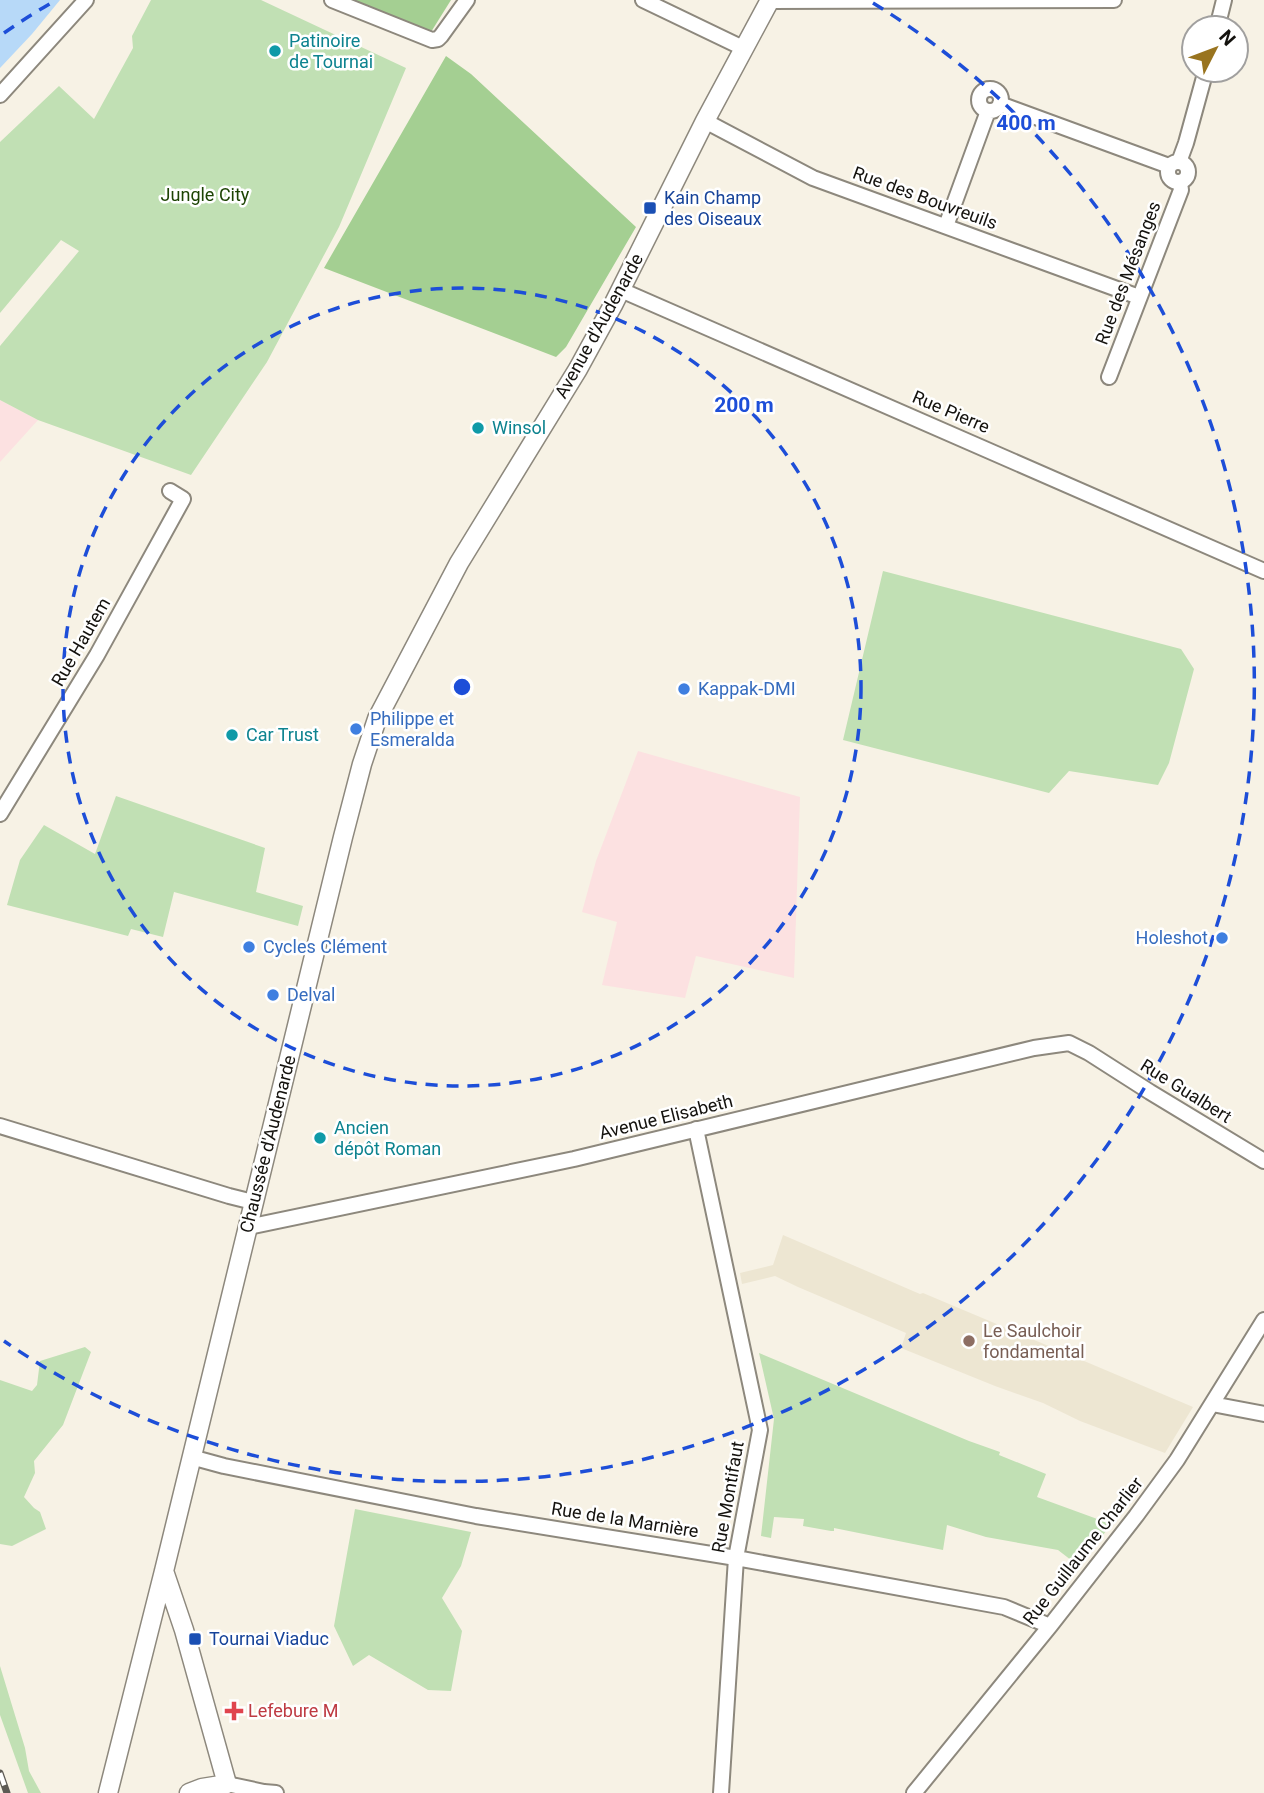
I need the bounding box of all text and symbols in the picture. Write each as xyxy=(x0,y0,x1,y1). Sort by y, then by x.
north arrow xyxy=(1180,14,1250,84)
text: N xyxy=(1214,25,1240,51)
place label: Patinoire de Tournai xyxy=(289,30,373,72)
marker: Patinoire de Tournai xyxy=(267,43,283,59)
text: 400 m xyxy=(996,111,1056,135)
street label: Rue des Bouvreuils xyxy=(850,162,1000,233)
park label: Jungle City xyxy=(161,184,250,205)
place label: Kain Champ des Oiseaux xyxy=(664,187,762,229)
street label: Rue des Mésanges xyxy=(1091,198,1165,347)
marker: Kain Champ des Oiseaux xyxy=(642,200,658,216)
street label: Avenue d'Audenarde xyxy=(550,250,647,402)
street label: Rue Pierre xyxy=(909,386,993,437)
text: 200 m xyxy=(714,393,774,417)
place label: Winsol xyxy=(492,417,546,438)
marker: Winsol xyxy=(470,420,486,436)
street label: Rue Hautem xyxy=(47,594,114,690)
centre of rings xyxy=(450,675,474,699)
place label: Kappak-DMI xyxy=(698,678,796,699)
marker: Kappak-DMI xyxy=(676,681,692,697)
place label: Philippe et Esmeralda xyxy=(370,708,455,750)
marker: Philippe et Esmeralda xyxy=(348,721,364,737)
place label: Car Trust xyxy=(246,724,319,745)
marker: Car Trust xyxy=(224,727,240,743)
place label: Holeshot xyxy=(1136,927,1208,948)
marker: Holeshot xyxy=(1214,930,1230,946)
place label: Cycles Clément xyxy=(263,936,387,957)
marker: Cycles Clément xyxy=(241,939,257,955)
place label: Delval xyxy=(287,984,336,1005)
marker: Delval xyxy=(265,987,281,1003)
street label: Chaussée d'Audenarde xyxy=(235,1053,300,1235)
street label: Rue Gualbert xyxy=(1137,1054,1236,1127)
street label: Avenue Elisabeth xyxy=(597,1090,735,1143)
place label: Ancien dépôt Roman xyxy=(334,1117,441,1159)
marker: Ancien dépôt Roman xyxy=(312,1130,328,1146)
place label: Le Saulchoir fondamental xyxy=(983,1320,1085,1362)
marker: Le Saulchoir fondamental xyxy=(961,1333,977,1349)
street label: Rue Montifaut xyxy=(707,1439,748,1554)
street label: Rue Guillaume Charlier xyxy=(1018,1473,1147,1629)
street label: Rue de la Marnière xyxy=(550,1497,700,1542)
place label: Tournai Viaduc xyxy=(209,1628,329,1649)
marker: Tournai Viaduc xyxy=(187,1631,203,1647)
place label: Lefebure M xyxy=(248,1700,339,1721)
marker: Lefebure M xyxy=(226,1703,242,1719)

